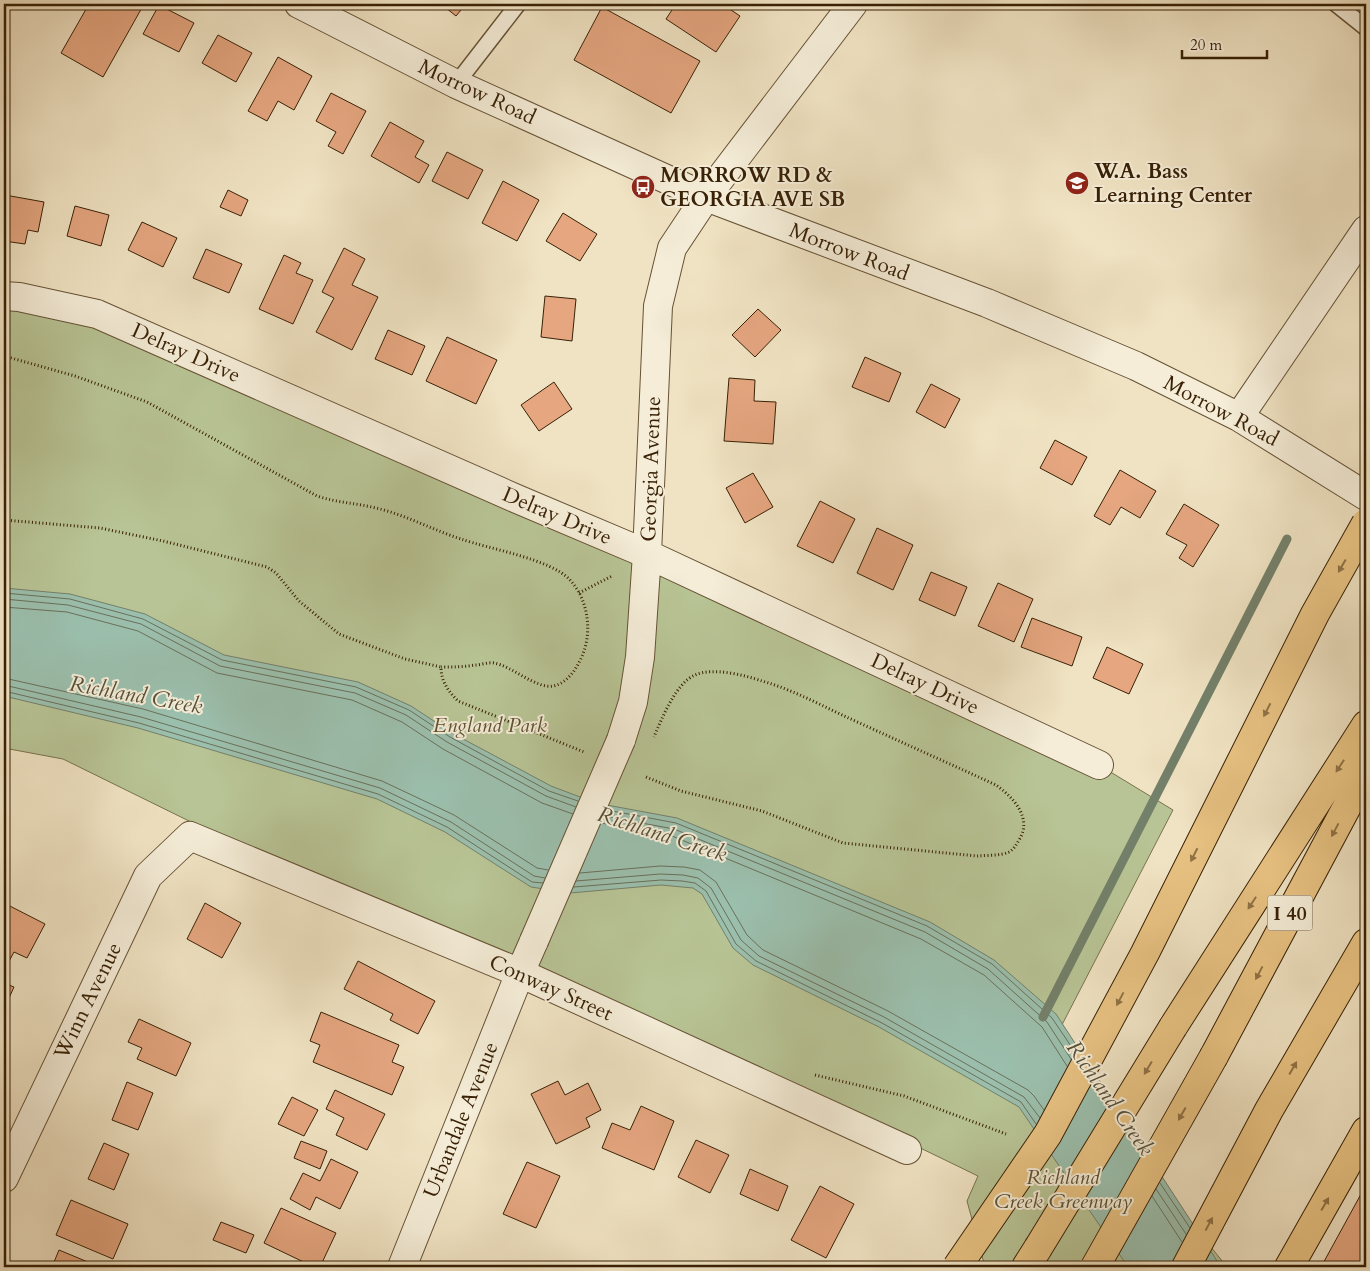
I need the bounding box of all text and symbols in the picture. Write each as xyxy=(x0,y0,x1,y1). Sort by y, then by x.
scale bar xyxy=(1182,28,1268,60)
text: 20 m xyxy=(1190,35,1222,55)
street label: Morrow Road xyxy=(414,52,540,132)
place label: W.A. Bass Learning Center xyxy=(1093,157,1253,210)
place label: MORROW RD & GEORGIA AVE SB xyxy=(660,161,845,214)
school or university icon: W.A. Bass Learning Center xyxy=(1064,170,1090,196)
bus stop icon: MORROW RD & GEORGIA AVE SB xyxy=(630,174,656,200)
street label: Morrow Road xyxy=(785,216,913,288)
street label: Delray Drive xyxy=(127,316,245,390)
street label: Morrow Road xyxy=(1158,369,1284,453)
street label: Georgia Avenue xyxy=(634,396,668,542)
street label: Delray Drive xyxy=(498,480,616,552)
one-way arrow xyxy=(1338,558,1346,573)
street label: Delray Drive xyxy=(866,646,984,722)
water label: Richland Creek xyxy=(67,669,205,721)
one-way arrow xyxy=(1263,702,1271,717)
park label: England Park xyxy=(433,711,548,740)
one-way arrow xyxy=(1335,759,1345,772)
water label: Richland Creek xyxy=(593,799,731,869)
one-way arrow xyxy=(1331,822,1339,837)
one-way arrow xyxy=(1190,848,1198,862)
one-way arrow xyxy=(1248,896,1257,909)
road number: I 40 xyxy=(1268,896,1312,930)
street label: Winn Avenue xyxy=(47,938,129,1065)
street label: Conway Street xyxy=(485,948,618,1028)
one-way arrow xyxy=(1254,966,1263,980)
one-way arrow xyxy=(1116,992,1124,1007)
water label: Richland Creek xyxy=(1059,1034,1161,1162)
street label: Urbandale Avenue xyxy=(416,1038,506,1202)
one-way arrow xyxy=(1289,1061,1298,1074)
one-way arrow xyxy=(1143,1062,1152,1075)
one-way arrow xyxy=(1177,1107,1186,1120)
park label: Richland Creek Greenway xyxy=(994,1163,1132,1216)
one-way arrow xyxy=(1321,1196,1329,1211)
one-way arrow xyxy=(1205,1217,1213,1231)

